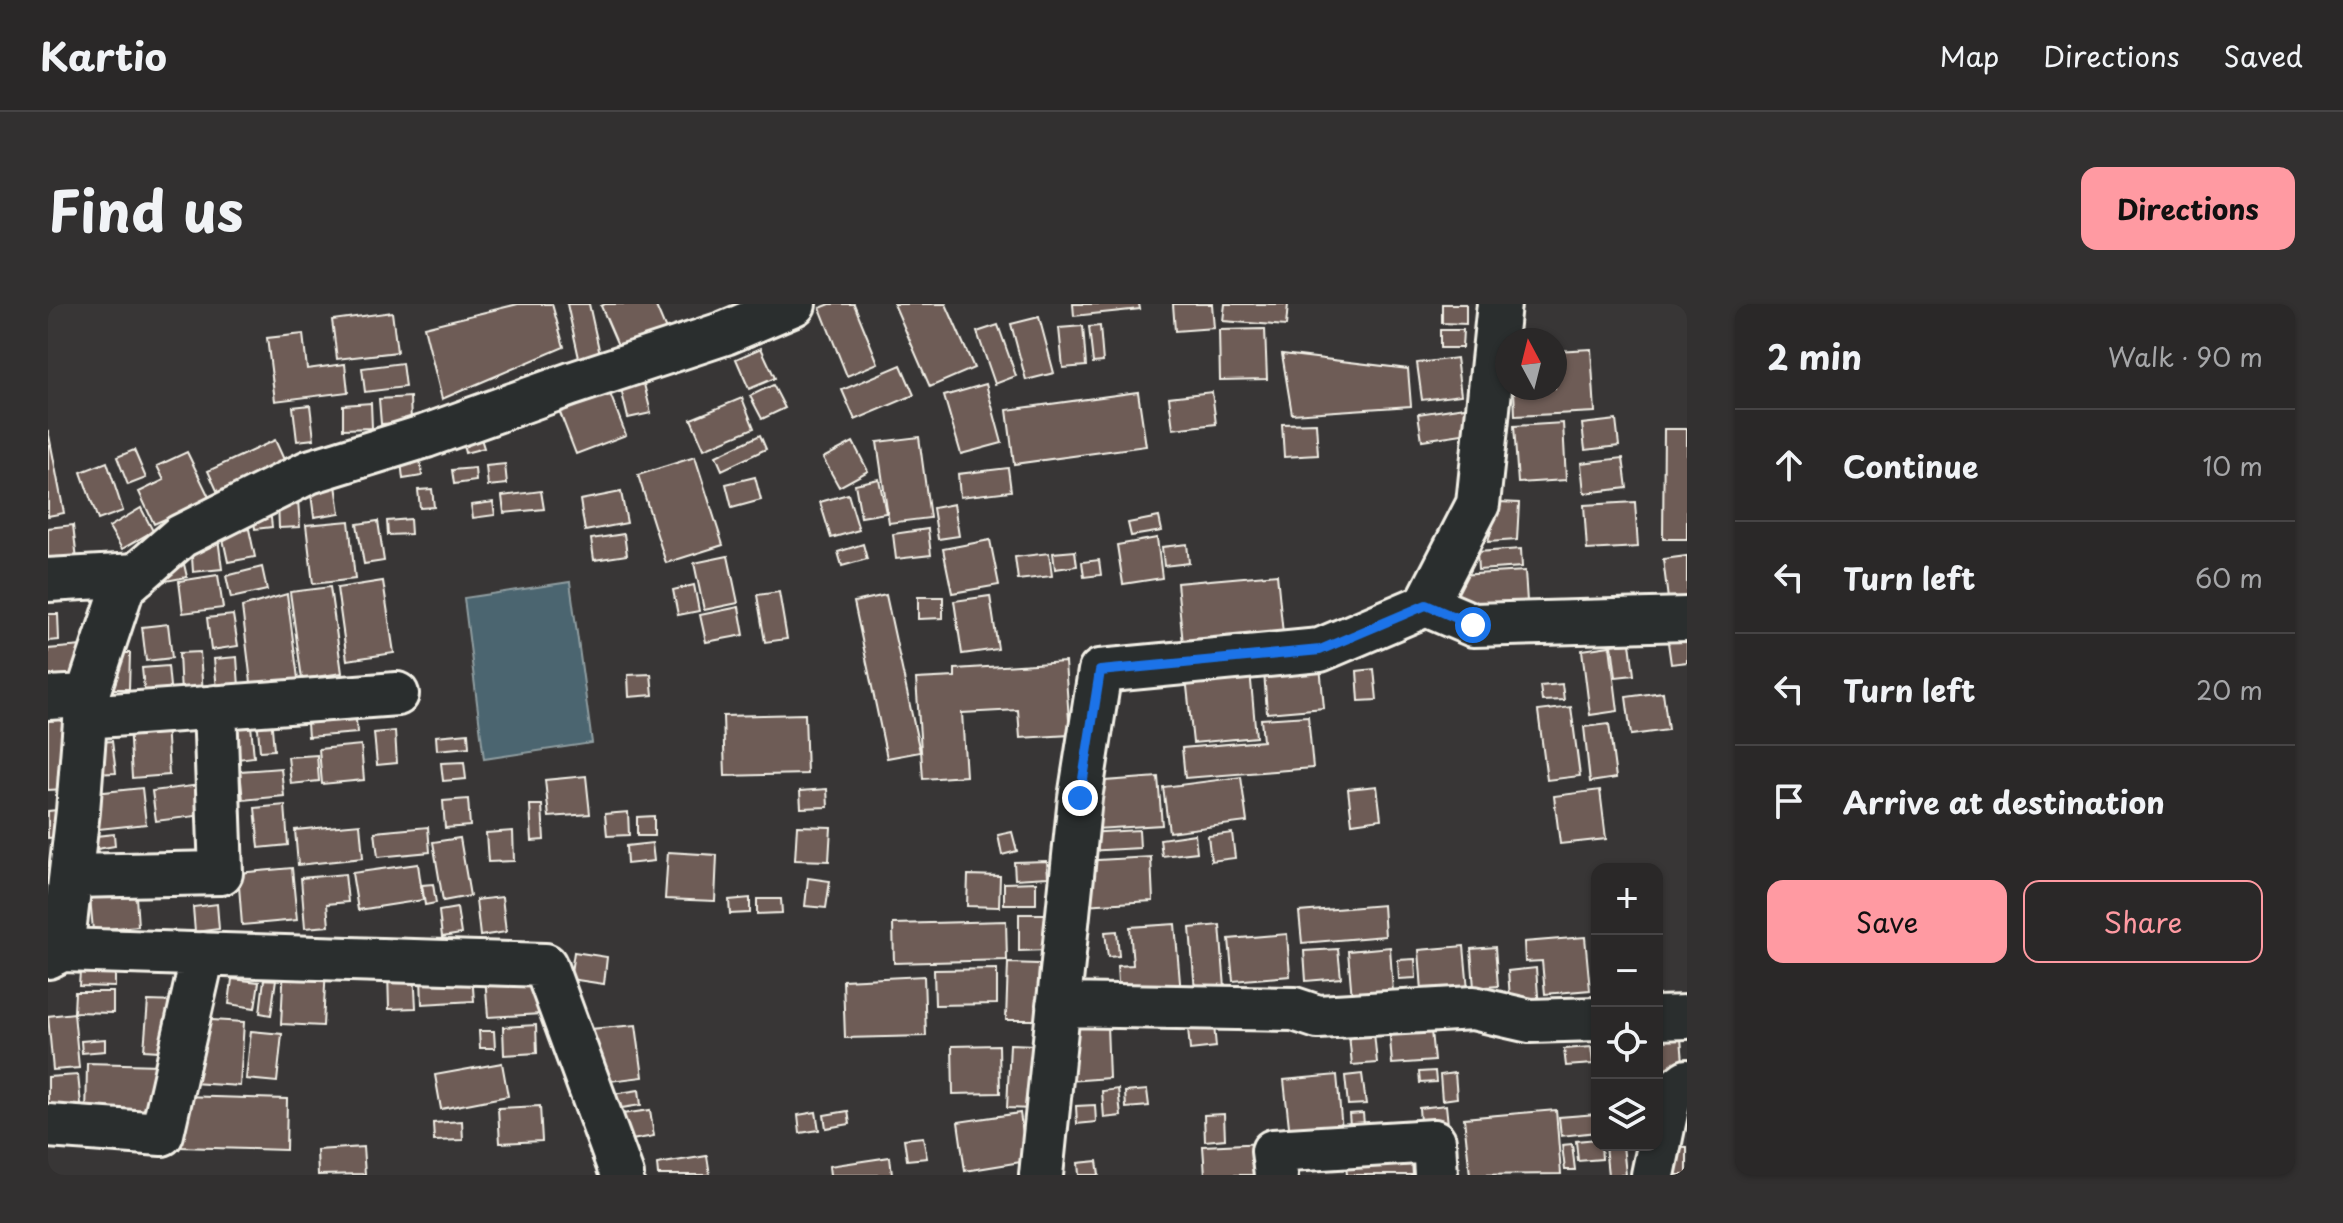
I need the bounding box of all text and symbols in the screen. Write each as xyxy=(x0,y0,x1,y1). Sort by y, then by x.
text: Kartio xyxy=(40,27,167,84)
text: Map xyxy=(1940,34,1999,77)
text: Directions xyxy=(2043,34,2180,77)
text: Saved xyxy=(2224,34,2303,77)
text: Find us xyxy=(48,166,244,251)
button: Directions xyxy=(2081,167,2295,250)
north arrow xyxy=(1495,328,1567,400)
text: 2 min xyxy=(1767,330,1862,382)
text: Walk · 90 m xyxy=(2108,337,2263,376)
icon: ahead xyxy=(1767,443,1811,487)
text: Continue xyxy=(1843,443,1978,488)
text: 10 m xyxy=(2202,446,2263,485)
icon: left xyxy=(1767,555,1811,599)
text: Turn left xyxy=(1843,555,1975,600)
text: 60 m xyxy=(2195,558,2263,597)
route start xyxy=(1455,607,1491,643)
icon: left xyxy=(1767,667,1811,711)
text: Turn left xyxy=(1843,667,1975,712)
text: 20 m xyxy=(2196,670,2263,709)
icon: arrive xyxy=(1767,779,1811,823)
text: Arrive at destination xyxy=(1843,779,2165,824)
route end xyxy=(1062,780,1098,816)
map controls xyxy=(1591,863,1663,1151)
button: + xyxy=(1591,863,1663,935)
button: Save xyxy=(1767,880,2007,963)
button: Share xyxy=(2023,880,2263,963)
button: − xyxy=(1591,935,1663,1007)
button: locate xyxy=(1591,1007,1663,1079)
button: layers xyxy=(1591,1079,1663,1151)

